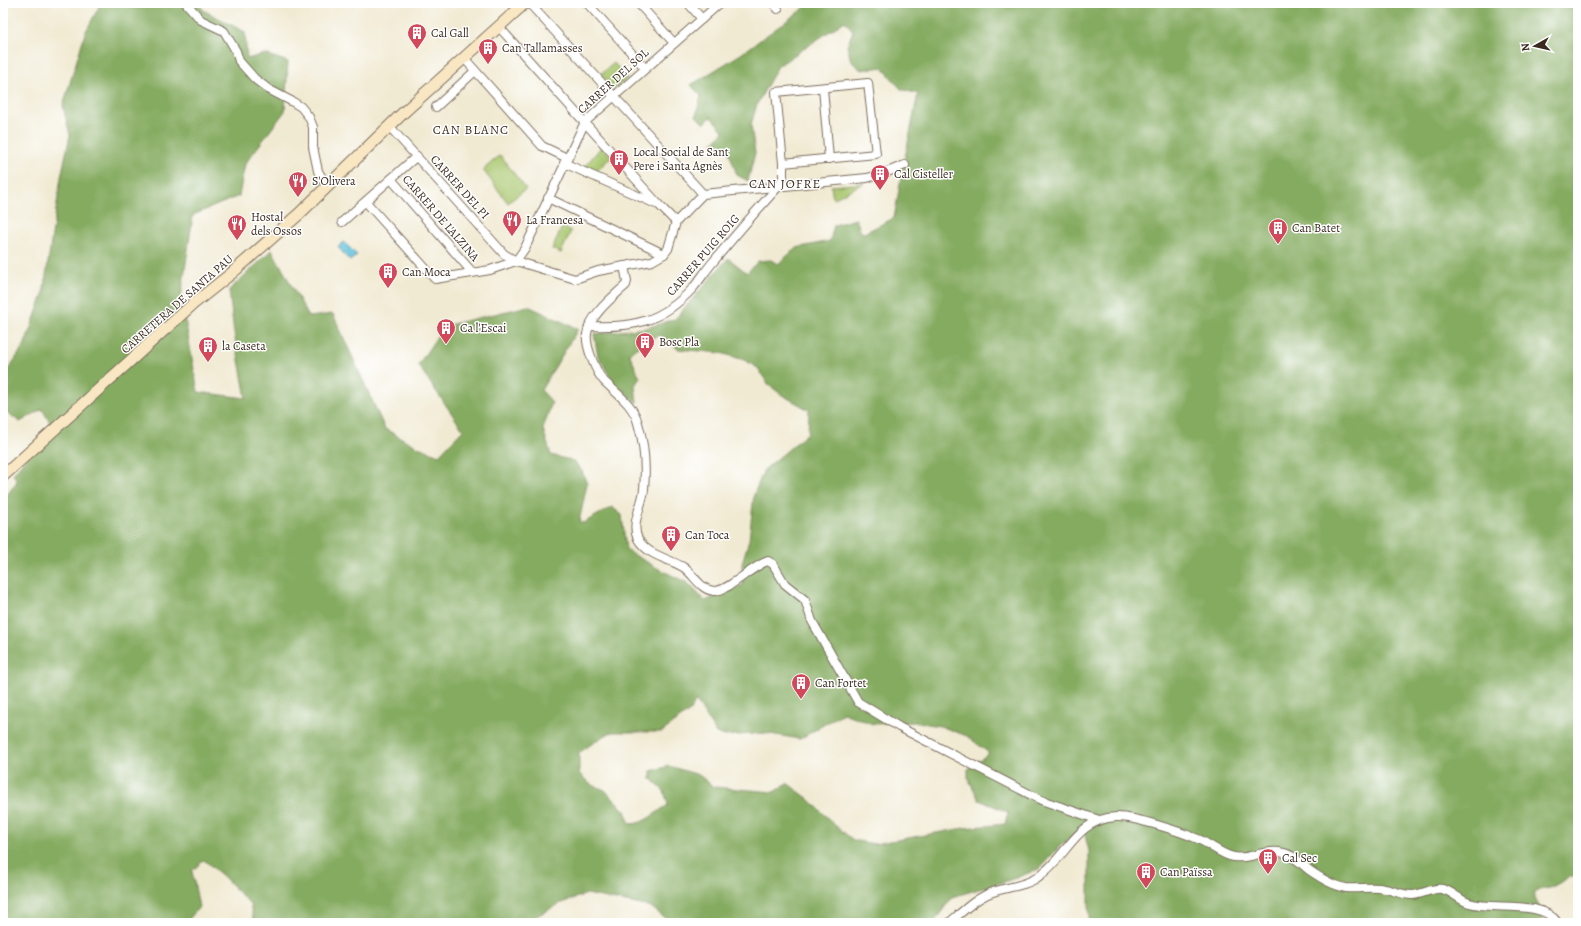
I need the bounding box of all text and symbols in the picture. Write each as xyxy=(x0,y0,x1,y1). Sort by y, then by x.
building icon: Cal Gall xyxy=(406,22,428,50)
place label: Cal Gall xyxy=(431,25,469,41)
north arrow xyxy=(1515,26,1555,66)
building icon: Can Tallamasses xyxy=(477,37,499,65)
place label: Can Tallamasses xyxy=(502,40,583,56)
text: N xyxy=(1518,42,1534,52)
street label: CARRER DEL SOL xyxy=(574,44,653,117)
district label: CAN BLANC xyxy=(433,121,509,138)
place label: Local Social de Sant Pere i Santa Agnès xyxy=(633,144,729,174)
building icon: Local Social de Sant Pere i Santa Agnès xyxy=(608,148,630,176)
street label: CARRER DEL PI xyxy=(427,152,493,222)
building icon: Cal Cisteller xyxy=(869,163,891,191)
place label: Cal Cisteller xyxy=(894,166,953,182)
restaurant icon: S'Olivera xyxy=(287,170,309,198)
street label: CARRER DE L'ALZINA xyxy=(399,171,484,265)
place label: S'Olivera xyxy=(312,173,356,189)
district label: CAN JOFRE xyxy=(749,175,821,192)
place label: Hostal dels Ossos xyxy=(251,209,302,239)
restaurant icon: La Francesa xyxy=(501,209,523,237)
street label: CARRER PUIG ROIG xyxy=(663,211,743,299)
place label: La Francesa xyxy=(526,212,584,228)
restaurant icon: Hostal dels Ossos xyxy=(226,213,248,241)
building icon: Can Batet xyxy=(1267,217,1289,245)
place label: Can Batet xyxy=(1292,220,1340,236)
street label: CARRETERA DE SANTA PAU xyxy=(118,251,236,357)
building icon: Can Moca xyxy=(377,261,399,289)
place label: Can Moca xyxy=(402,264,451,280)
building icon: Ca l'Escai xyxy=(435,317,457,345)
place label: Ca l'Escai xyxy=(460,320,506,336)
building icon: Bosc Pla xyxy=(634,331,656,359)
place label: Bosc Pla xyxy=(659,334,700,350)
building icon: la Caseta xyxy=(197,335,219,363)
place label: la Caseta xyxy=(222,338,266,354)
building icon: Can Toca xyxy=(660,524,682,552)
place label: Can Toca xyxy=(685,527,730,543)
building icon: Can Fortet xyxy=(790,672,812,700)
place label: Can Fortet xyxy=(815,675,867,691)
building icon: Cal Sec xyxy=(1257,847,1279,875)
place label: Cal Sec xyxy=(1282,850,1317,866)
building icon: Can Païssa xyxy=(1135,861,1157,889)
place label: Can Païssa xyxy=(1160,864,1213,880)

